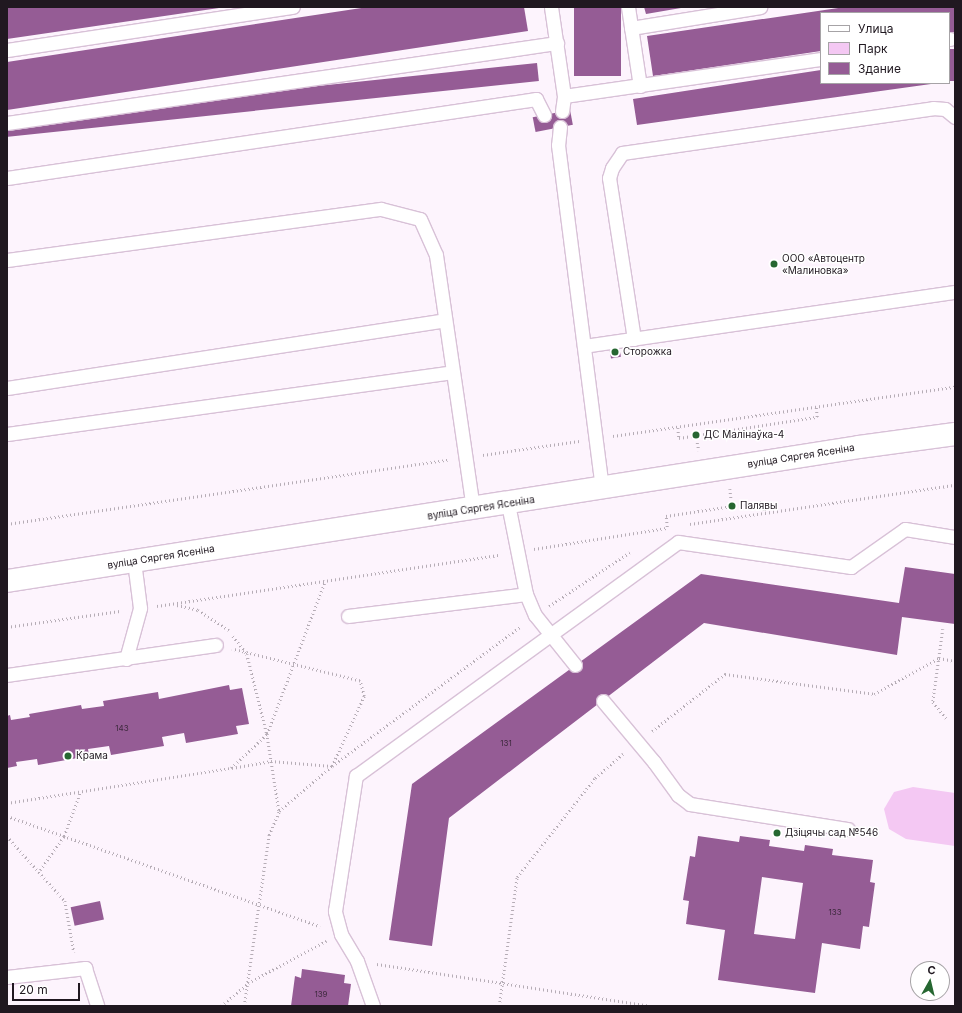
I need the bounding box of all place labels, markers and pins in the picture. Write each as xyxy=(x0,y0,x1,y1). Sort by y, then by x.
place label: ООО «Автоцентр «Малиновка» xyxy=(782,252,865,276)
marker: ООО «Автоцентр «Малиновка» xyxy=(769,259,779,269)
place label: Сторожка xyxy=(623,346,672,358)
marker: Сторожка xyxy=(610,347,620,357)
place label: ДС Малінаўка-4 xyxy=(704,429,784,441)
marker: ДС Малінаўка-4 xyxy=(691,430,701,440)
place label: Палявы xyxy=(740,500,777,512)
marker: Палявы xyxy=(727,501,737,511)
place label: Крама xyxy=(76,750,108,762)
marker: Крама xyxy=(63,751,73,761)
place label: Дзіцячы сад №546 xyxy=(785,827,878,839)
marker: Дзіцячы сад №546 xyxy=(772,828,782,838)

